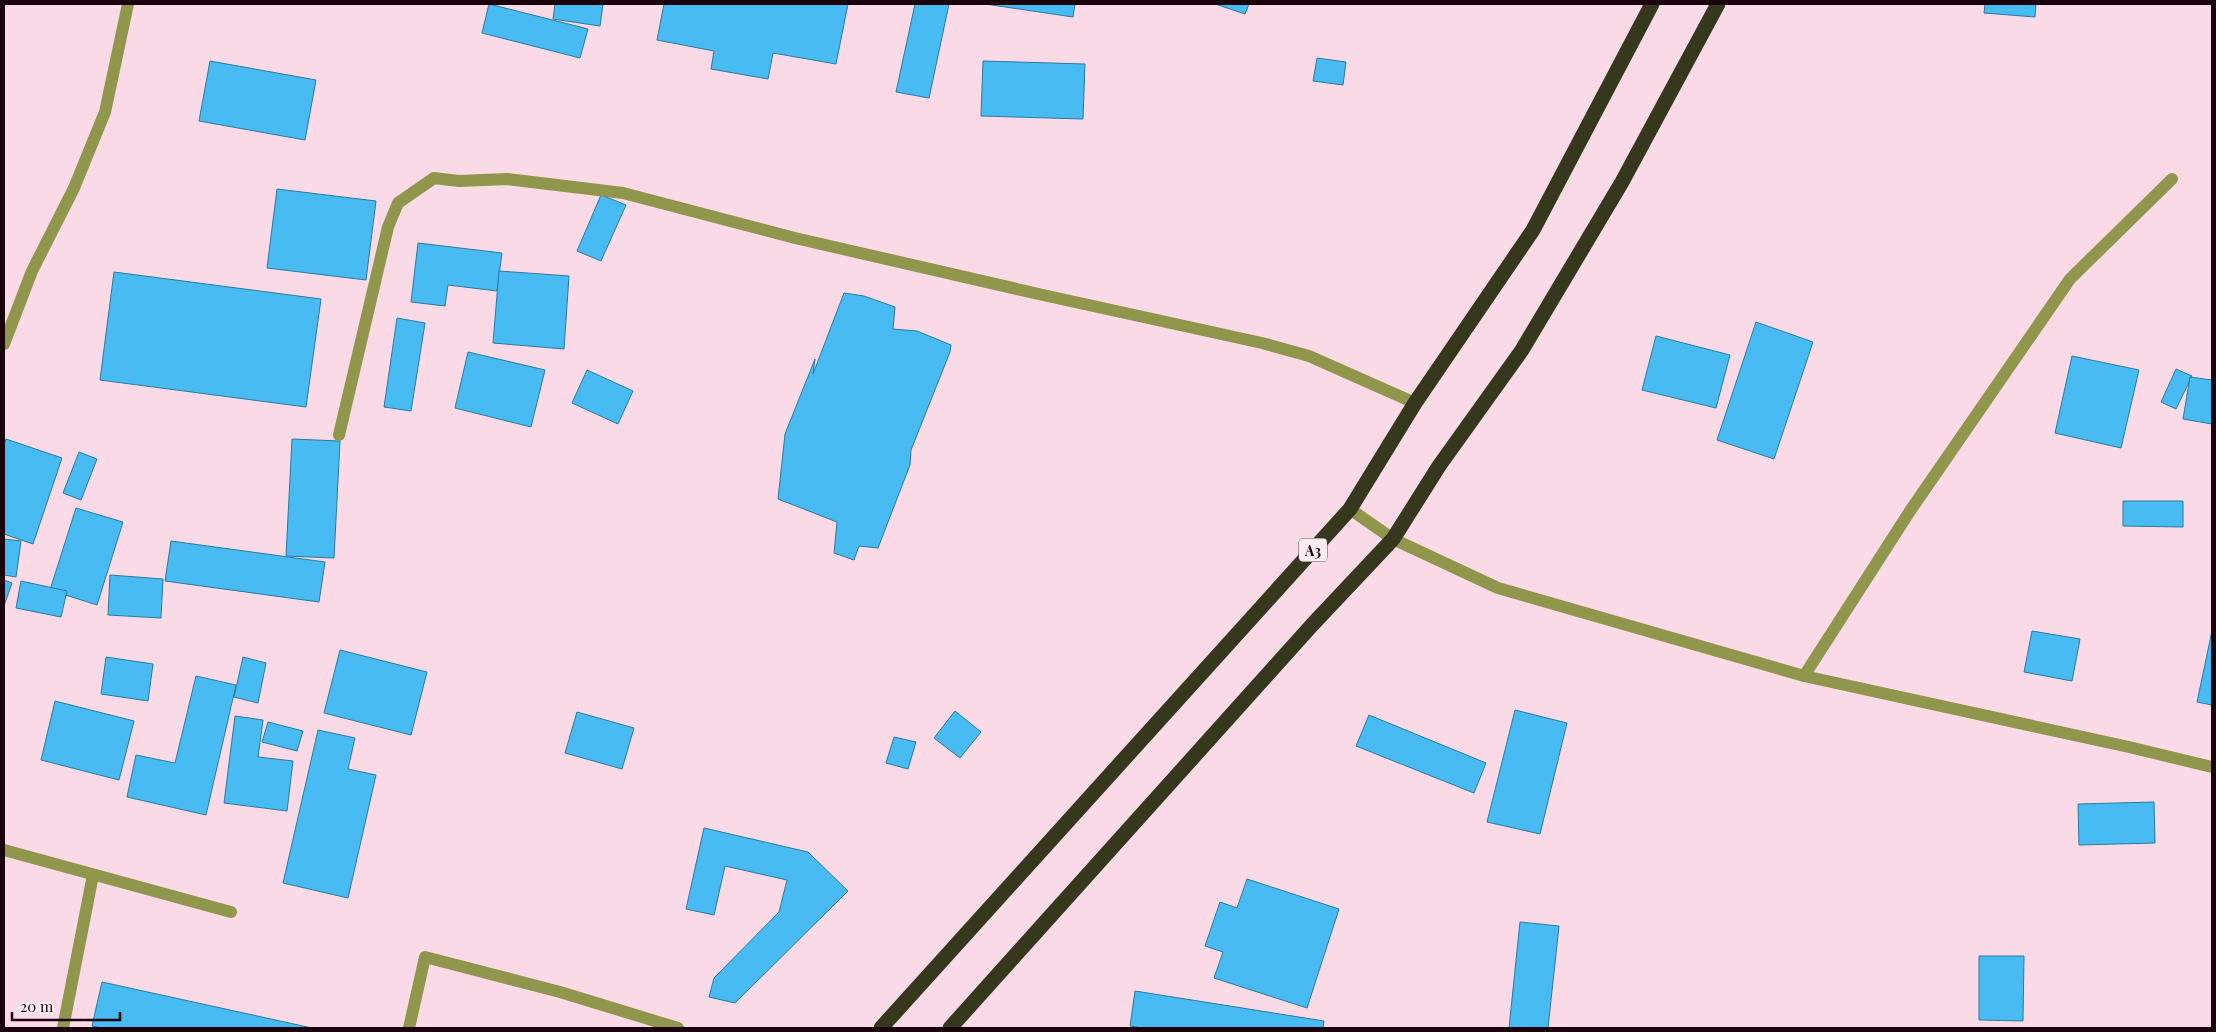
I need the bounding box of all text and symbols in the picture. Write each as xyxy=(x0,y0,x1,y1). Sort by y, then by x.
road number: A3 xyxy=(1299,538,1327,562)
scale bar xyxy=(12,990,120,1022)
text: 20 m xyxy=(20,996,54,1016)

